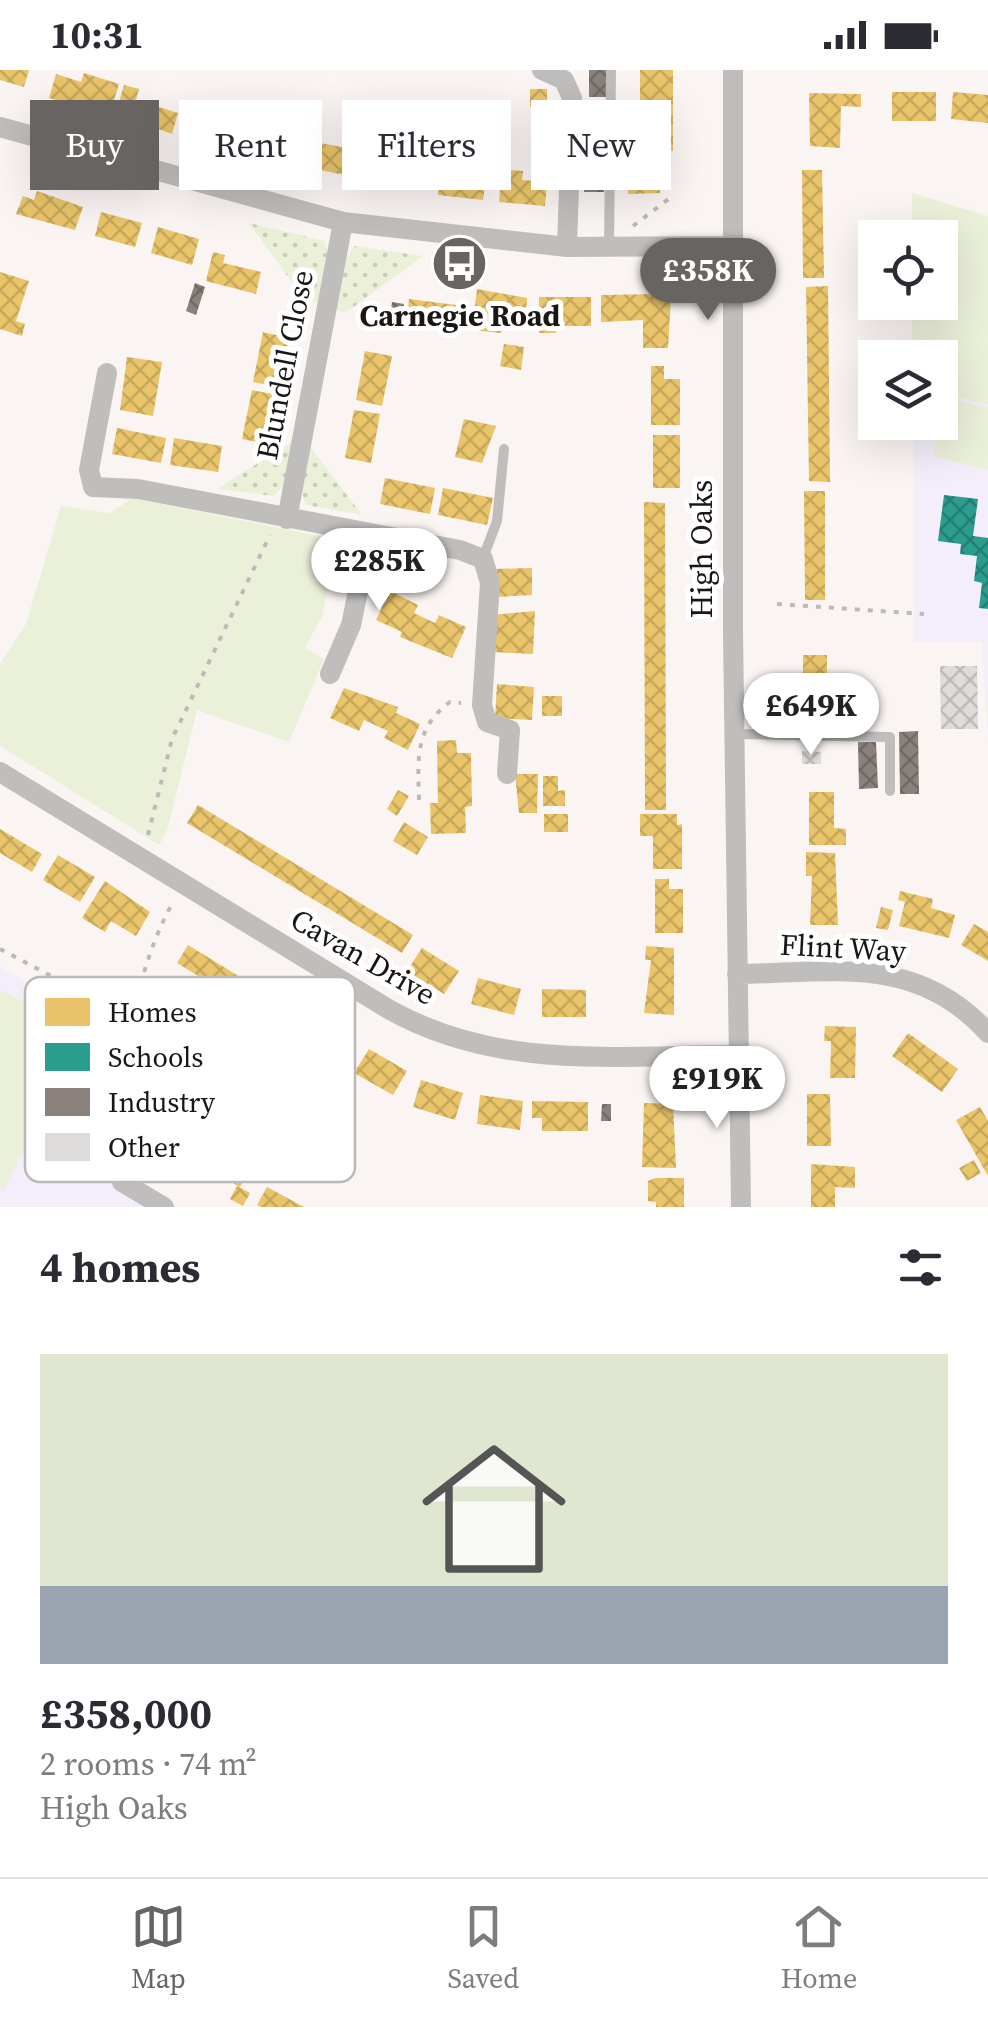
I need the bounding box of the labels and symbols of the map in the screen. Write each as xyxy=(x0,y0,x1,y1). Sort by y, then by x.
bus stop icon: Carnegie Road xyxy=(430,234,490,294)
pin: £358K xyxy=(638,238,778,323)
street label: Blundell Close xyxy=(246,267,323,463)
place label: Carnegie Road xyxy=(360,295,561,336)
street label: High Oaks xyxy=(681,480,722,618)
pin: £285K xyxy=(309,528,449,613)
pin: £649K xyxy=(741,673,881,758)
street label: Cavan Drive xyxy=(283,899,443,1015)
street label: Flint Way xyxy=(779,924,908,971)
legend xyxy=(25,977,355,1182)
text: Homes xyxy=(108,993,197,1031)
text: Schools xyxy=(108,1038,203,1076)
pin: £919K xyxy=(647,1046,787,1131)
text: Industry xyxy=(108,1083,216,1121)
text: Other xyxy=(108,1128,180,1166)

